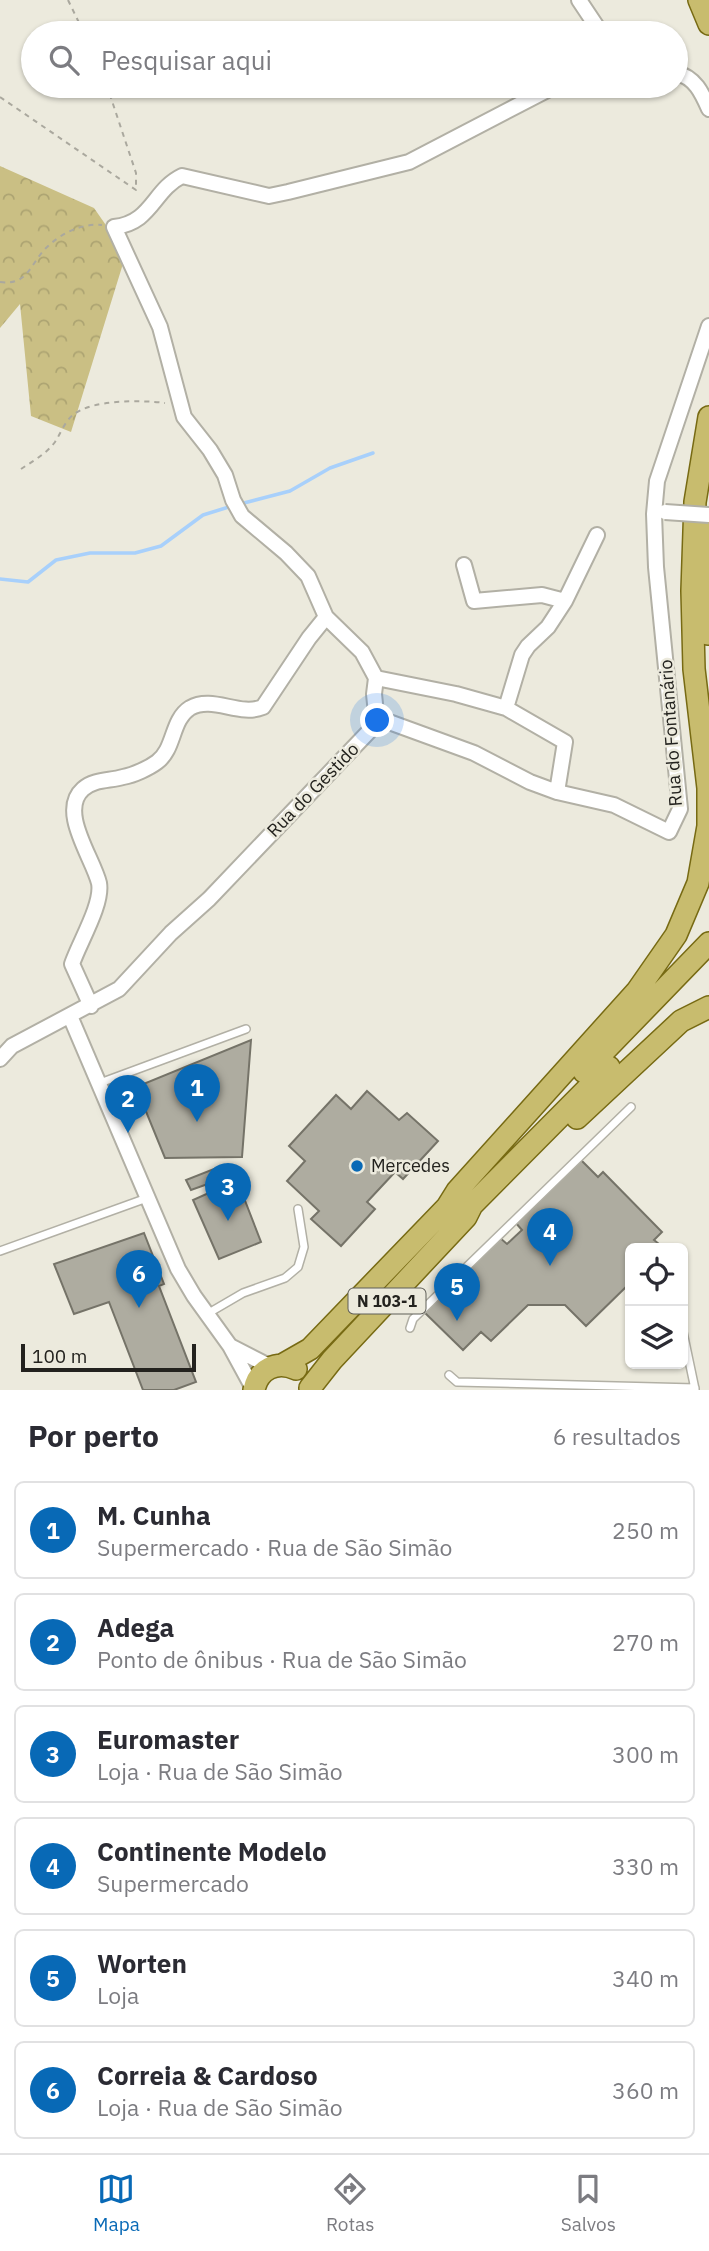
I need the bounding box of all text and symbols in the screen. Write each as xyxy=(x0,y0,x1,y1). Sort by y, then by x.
search box xyxy=(21,21,688,98)
icon: search xyxy=(45,41,83,79)
text: Pesquisar aqui xyxy=(101,43,272,77)
street label: Rua do Fontanário xyxy=(654,659,687,807)
your location xyxy=(360,703,394,737)
street label: Rua do Gestido xyxy=(262,738,364,842)
pin: 1 xyxy=(174,1064,220,1122)
pin: 2 xyxy=(105,1075,151,1133)
place label: Mercedes xyxy=(371,1154,450,1177)
marker: Mercedes xyxy=(349,1158,365,1174)
pin: 3 xyxy=(205,1163,251,1221)
pin: 4 xyxy=(527,1208,573,1266)
map controls xyxy=(625,1243,688,1369)
button: locate xyxy=(625,1243,688,1306)
pin: 6 xyxy=(116,1250,162,1308)
pin: 5 xyxy=(434,1263,480,1321)
road number: N 103-1 xyxy=(348,1288,426,1314)
button: layers xyxy=(625,1306,688,1369)
scale bar xyxy=(21,1341,196,1373)
text: 100 m xyxy=(32,1344,87,1368)
text: Por perto xyxy=(28,1416,159,1455)
text: 6 resultados xyxy=(553,1421,681,1451)
text: M. Cunha xyxy=(97,1498,211,1532)
text: 1 xyxy=(46,1515,60,1545)
text: 250 m xyxy=(612,1515,679,1545)
text: Supermercado · Rua de São Simão xyxy=(97,1532,453,1562)
text: Adega xyxy=(97,1610,174,1644)
text: 2 xyxy=(46,1627,60,1657)
text: 270 m xyxy=(612,1627,679,1657)
text: Ponto de ônibus · Rua de São Simão xyxy=(97,1644,467,1674)
text: Euromaster xyxy=(97,1722,239,1756)
text: 3 xyxy=(46,1739,60,1769)
text: 300 m xyxy=(612,1739,679,1769)
text: Loja · Rua de São Simão xyxy=(97,1756,343,1786)
text: Continente Modelo xyxy=(97,1834,327,1868)
text: 4 xyxy=(46,1851,60,1881)
text: 330 m xyxy=(612,1851,679,1881)
text: Supermercado xyxy=(97,1868,249,1898)
text: Worten xyxy=(97,1946,187,1980)
text: 5 xyxy=(46,1963,60,1993)
text: 340 m xyxy=(612,1963,679,1993)
text: Loja xyxy=(97,1980,139,2010)
text: Correia & Cardoso xyxy=(97,2058,318,2092)
text: 6 xyxy=(46,2075,60,2105)
text: 360 m xyxy=(612,2075,679,2105)
text: Loja · Rua de São Simão xyxy=(97,2092,343,2122)
tab: Mapa xyxy=(93,2170,140,2236)
tab: Rotas xyxy=(326,2170,375,2236)
tab: Salvos xyxy=(561,2170,616,2236)

